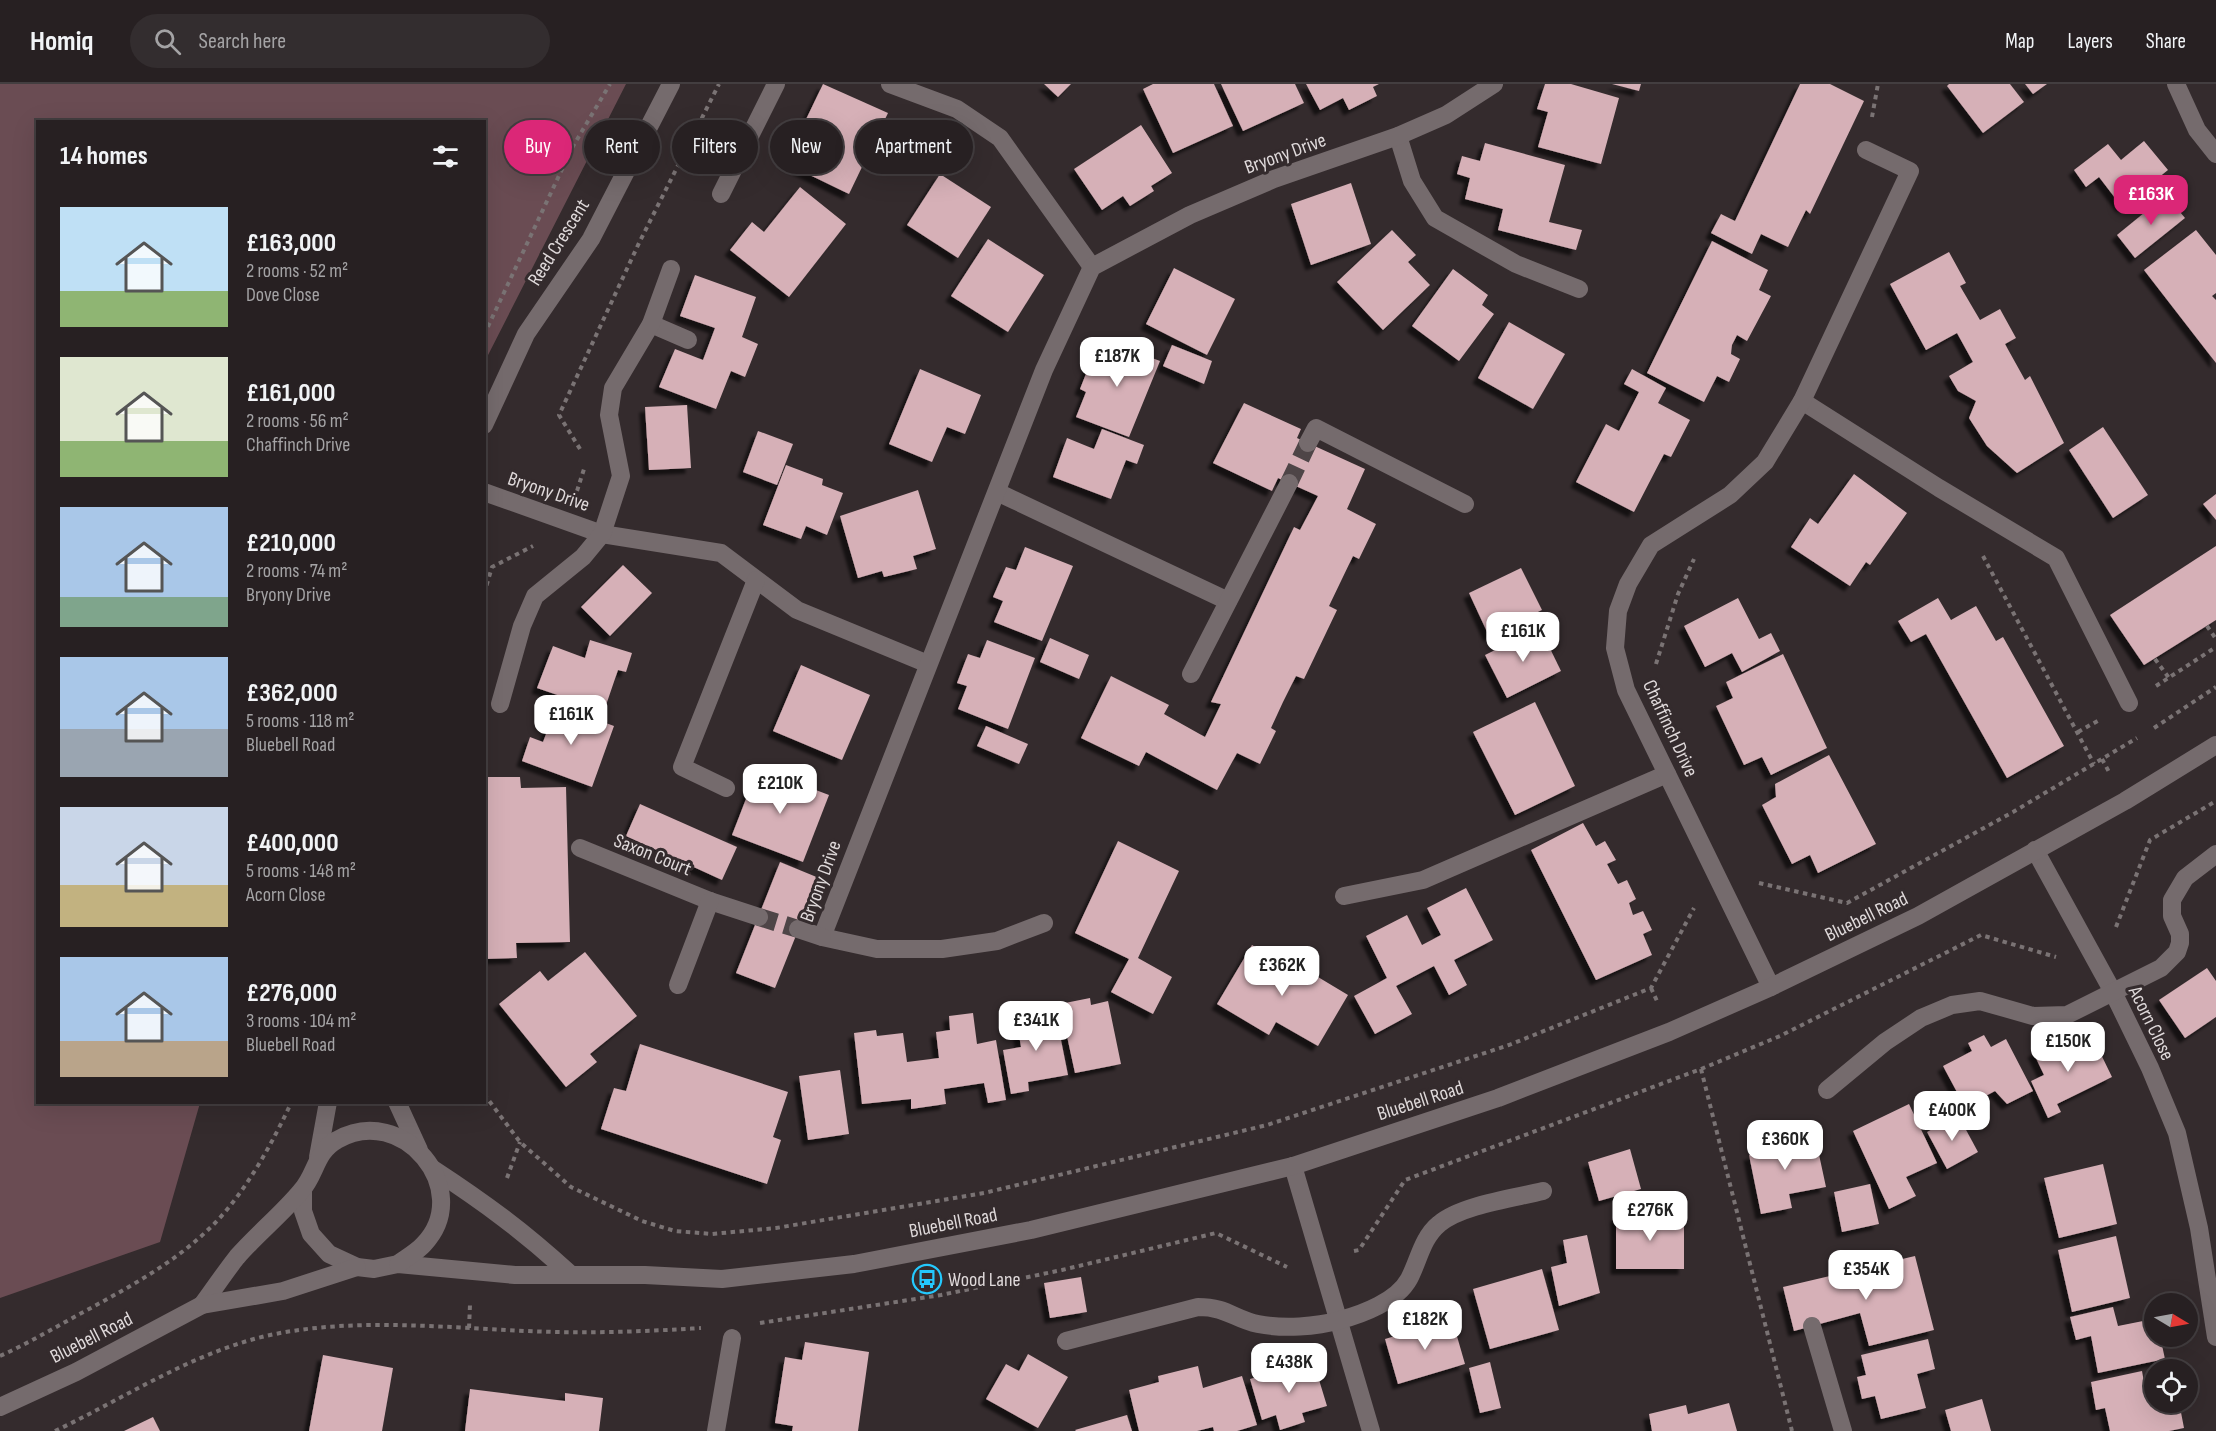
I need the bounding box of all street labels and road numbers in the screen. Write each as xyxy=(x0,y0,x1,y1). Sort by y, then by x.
street label: Bryony Drive xyxy=(1241,128,1329,180)
street label: Reed Crescent xyxy=(523,195,595,290)
street label: Bryony Drive xyxy=(505,467,593,517)
street label: Chaffinch Drive xyxy=(1637,676,1703,781)
street label: Saxon Court xyxy=(610,828,695,881)
street label: Bryony Drive xyxy=(795,837,847,925)
street label: Bluebell Road xyxy=(1821,887,1912,947)
street label: Acorn Close xyxy=(2122,982,2179,1064)
street label: Bluebell Road xyxy=(1374,1076,1466,1126)
street label: Bluebell Road xyxy=(907,1203,999,1243)
street label: Bluebell Road xyxy=(46,1307,137,1369)

